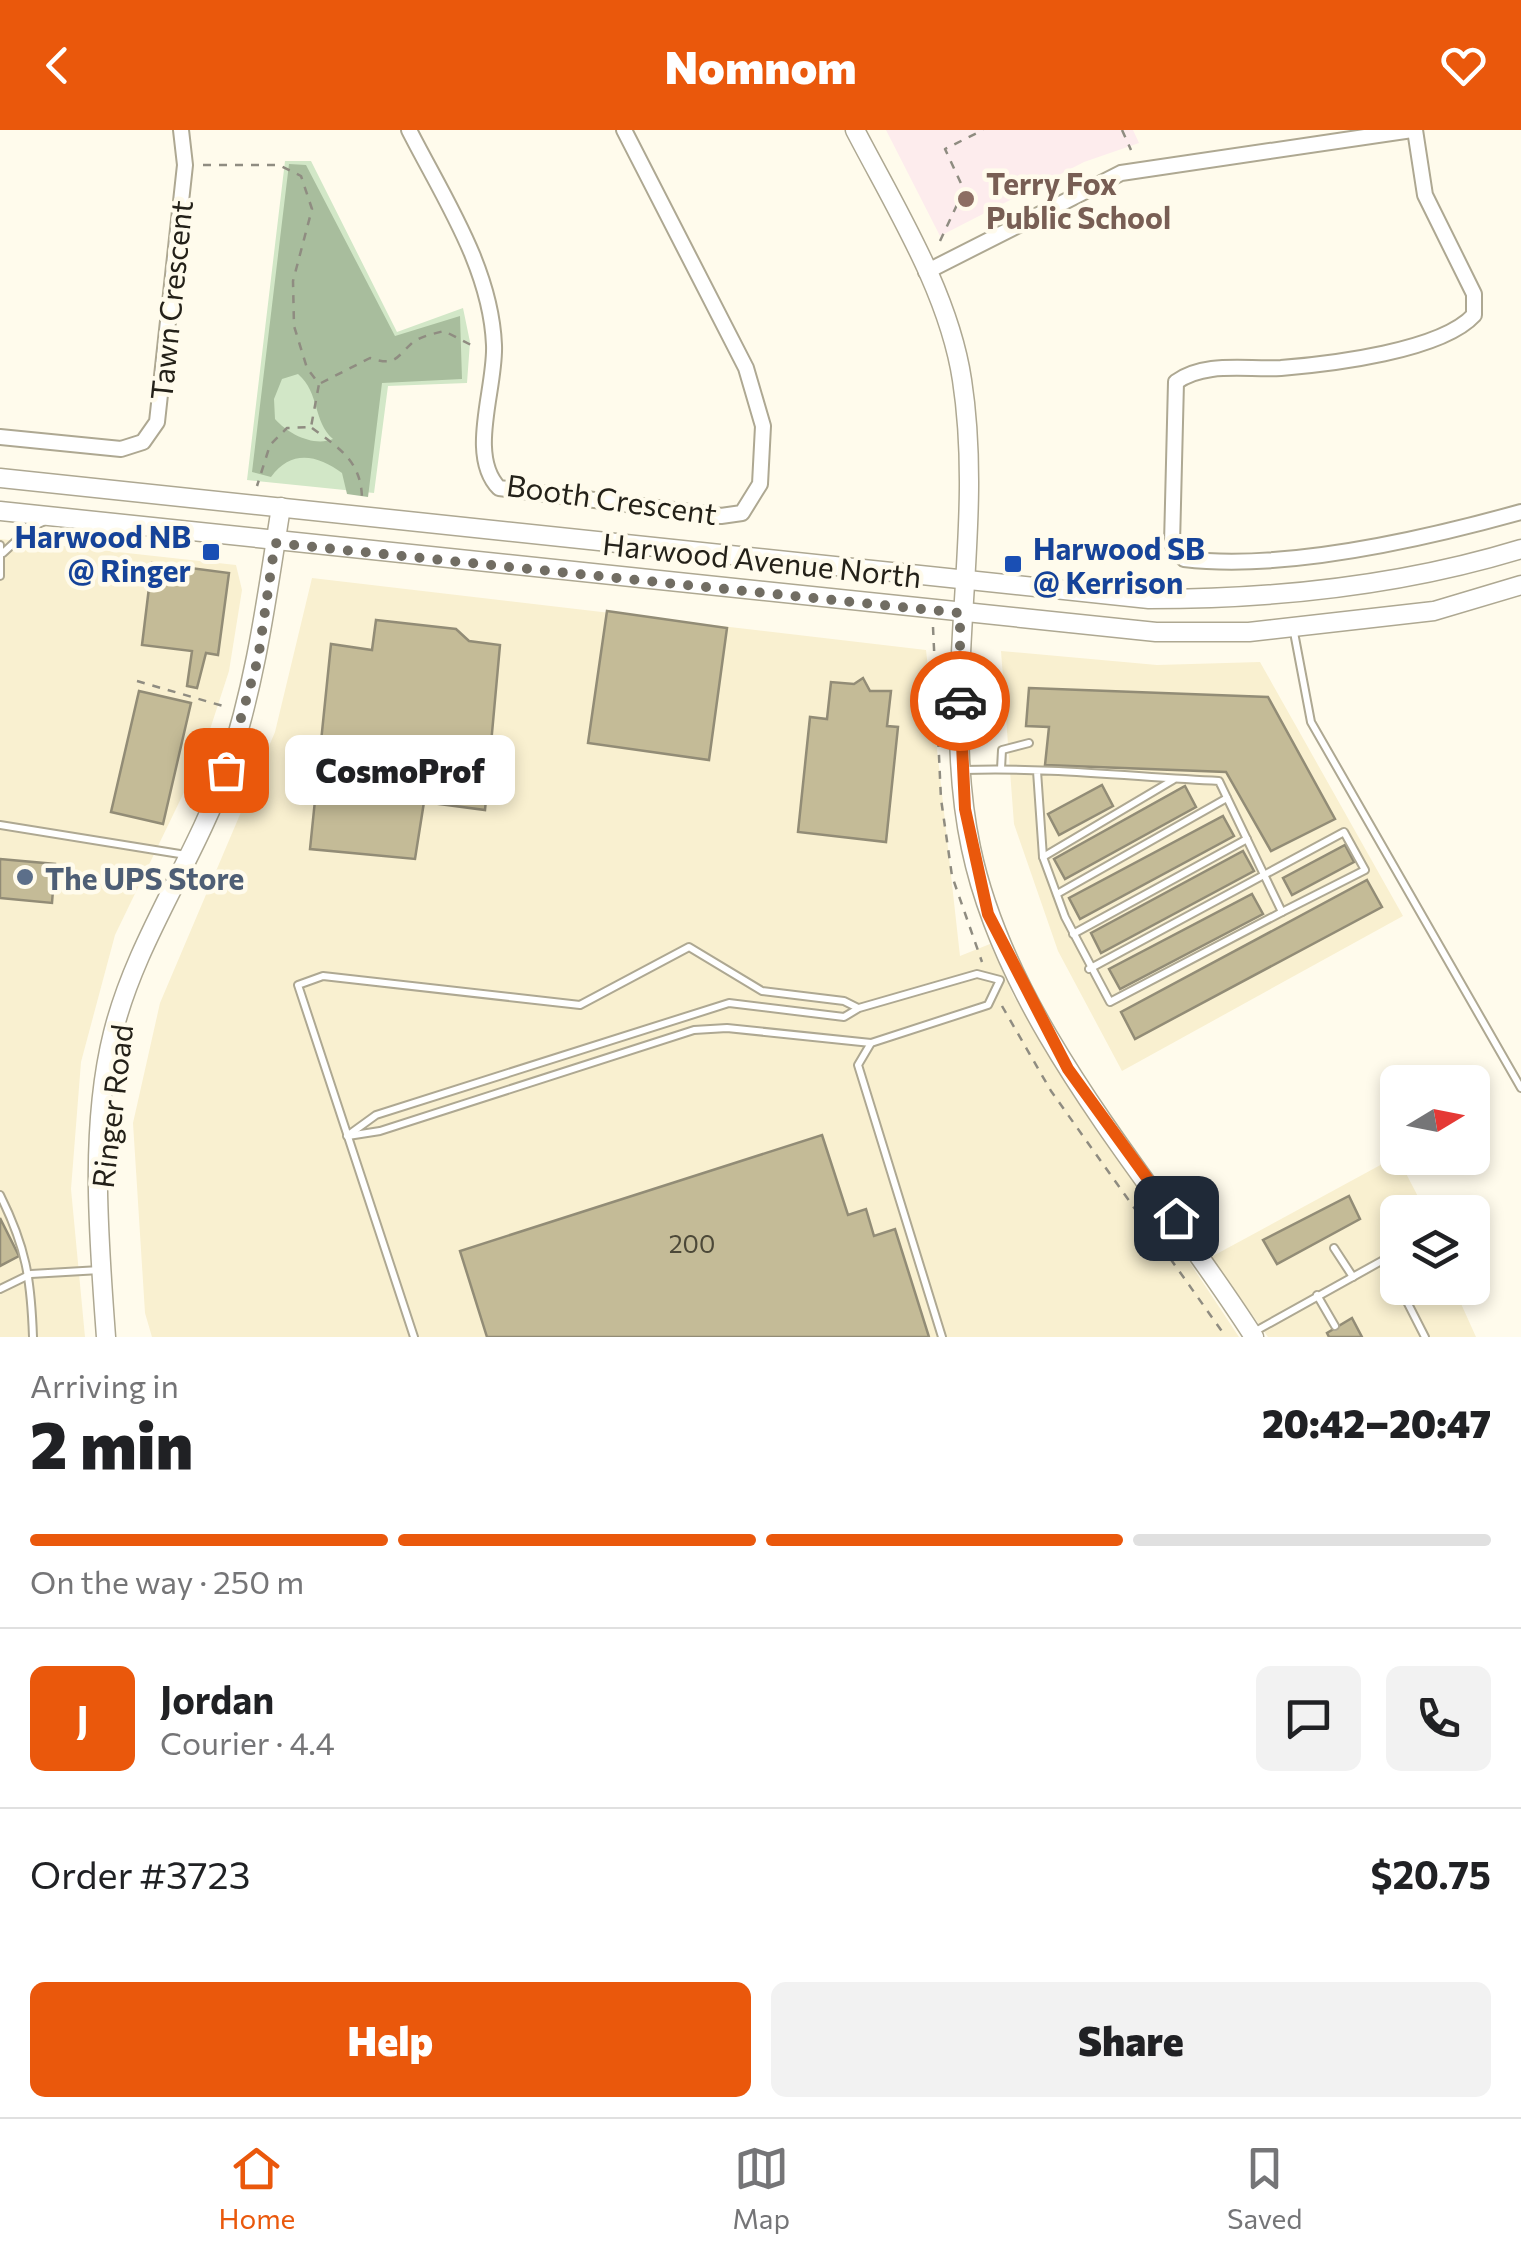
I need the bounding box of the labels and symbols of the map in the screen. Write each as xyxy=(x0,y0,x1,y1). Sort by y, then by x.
place label: Terry Fox Public School xyxy=(986,164,1171,235)
marker: Terry Fox Public School xyxy=(955,188,977,210)
street label: Tawn Crescent xyxy=(141,198,199,402)
street label: Booth Crescent xyxy=(505,465,719,531)
place label: Harwood NB @ Ringer xyxy=(15,517,191,588)
street label: Harwood Avenue North xyxy=(601,524,923,594)
place label: Harwood SB @ Kerrison xyxy=(1033,529,1205,600)
marker: Harwood NB @ Ringer xyxy=(200,541,222,563)
marker: Harwood SB @ Kerrison xyxy=(1002,553,1024,575)
courier xyxy=(910,651,1010,751)
pin xyxy=(184,728,269,813)
callout: CosmoProf xyxy=(286,735,516,805)
place label: The UPS Store xyxy=(45,859,244,896)
marker: The UPS Store xyxy=(14,866,36,888)
street label: Ringer Road xyxy=(83,1022,139,1190)
north arrow xyxy=(1380,1065,1490,1175)
pin xyxy=(1134,1176,1219,1261)
house number: 200 xyxy=(669,1228,715,1258)

